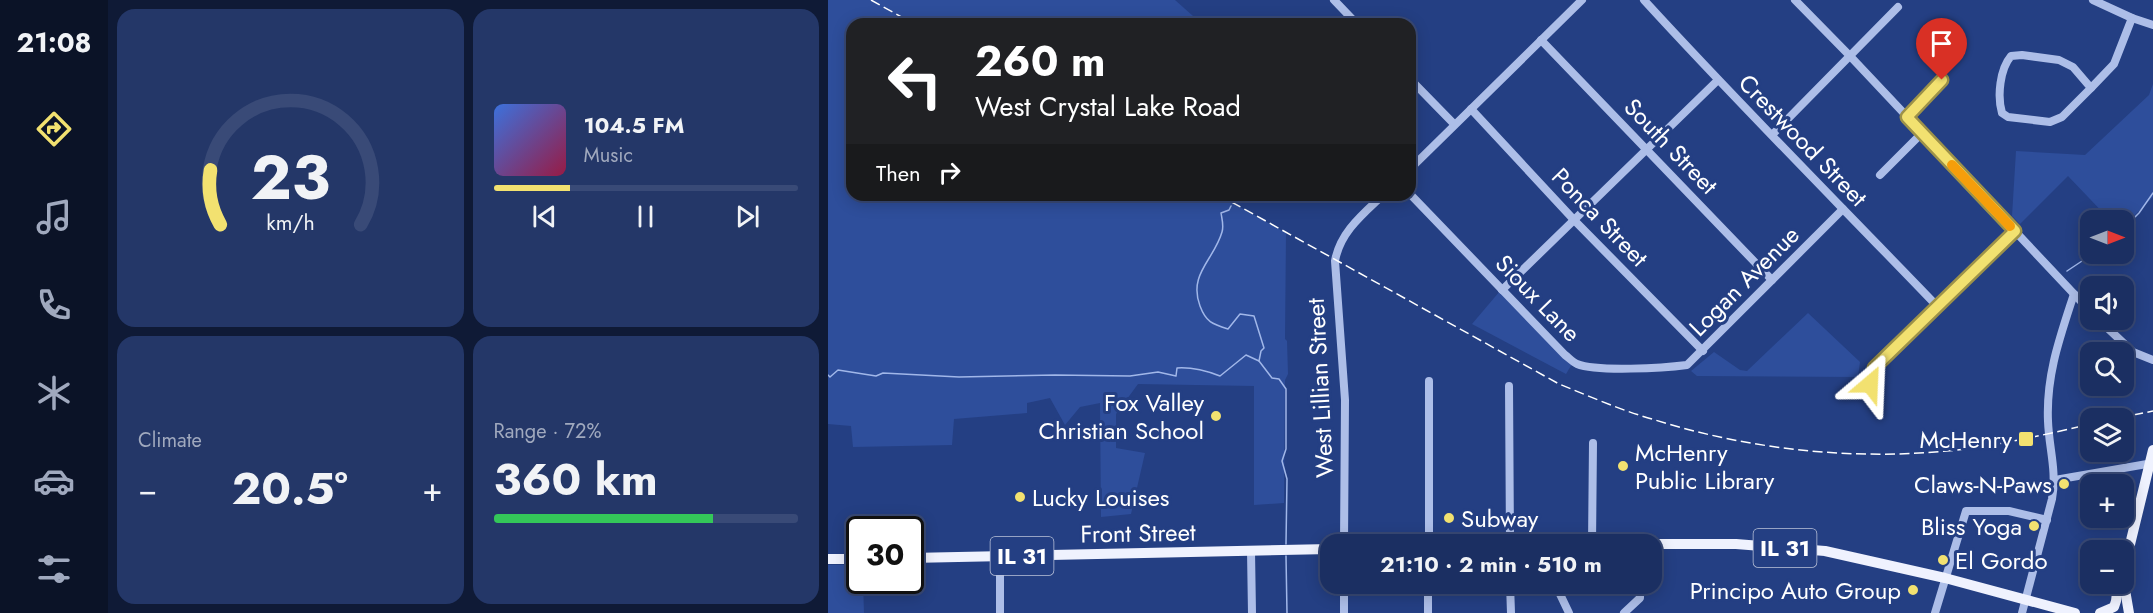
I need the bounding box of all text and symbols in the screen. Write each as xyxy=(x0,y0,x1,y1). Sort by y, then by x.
pin xyxy=(1916,18,1967,80)
text: 21:08 xyxy=(17,23,91,62)
icon: arrive xyxy=(1925,27,1958,60)
text: 260 m xyxy=(975,31,1106,92)
icon: left xyxy=(876,42,954,120)
street label: Crestwood Street xyxy=(1731,66,1876,214)
text: West Crystal Lake Road xyxy=(975,87,1241,126)
street label: South Street xyxy=(1616,90,1726,202)
icon: directions xyxy=(33,108,75,150)
text: 104.5 FM xyxy=(584,109,684,141)
text: 23 xyxy=(250,132,330,222)
text: Music xyxy=(584,141,633,170)
icon: right xyxy=(933,156,966,189)
text: Then xyxy=(876,157,921,189)
street label: Ponca Street xyxy=(1544,160,1656,275)
icon: music xyxy=(33,196,75,238)
icon: previous xyxy=(528,200,561,233)
icon: pause xyxy=(629,200,662,233)
icon: next xyxy=(731,200,764,233)
text: km/h xyxy=(266,208,314,239)
north arrow xyxy=(2080,210,2134,264)
map controls xyxy=(2080,210,2134,594)
street label: Logan Avenue xyxy=(1681,218,1807,344)
street label: Sioux Lane xyxy=(1487,246,1589,350)
button: sound xyxy=(2080,276,2134,330)
icon: phone xyxy=(33,284,75,326)
street label: West Lillian Street xyxy=(1298,297,1342,479)
button: search xyxy=(2080,342,2134,396)
position arrow xyxy=(1838,352,1902,416)
icon: climate xyxy=(33,372,75,414)
place label: Fox Valley Christian School xyxy=(1039,385,1204,448)
button: layers xyxy=(2080,408,2134,462)
marker: Fox Valley Christian School xyxy=(1209,409,1223,423)
text: Range · 72% xyxy=(494,417,601,446)
place label: McHenry xyxy=(1919,422,2012,457)
text: Climate xyxy=(138,426,202,455)
marker: McHenry xyxy=(2017,430,2035,448)
place label: McHenry Public Library xyxy=(1635,435,1775,498)
text: 360 km xyxy=(494,447,658,512)
text: 20.5° xyxy=(232,456,348,521)
marker: McHenry Public Library xyxy=(1616,459,1630,473)
icon: car xyxy=(33,460,75,502)
text: − xyxy=(138,466,157,513)
text: + xyxy=(422,466,442,513)
place label: Claws-N-Paws xyxy=(1914,467,2052,502)
button: + xyxy=(2080,474,2134,528)
marker: Claws-N-Paws xyxy=(2057,477,2071,491)
place label: Lucky Louises xyxy=(1032,480,1170,515)
marker: Lucky Louises xyxy=(1013,490,1027,504)
place label: Subway xyxy=(1461,501,1539,536)
place label: Bliss Yoga xyxy=(1921,509,2022,544)
marker: Subway xyxy=(1442,511,1456,525)
street label: Front Street xyxy=(1080,514,1196,552)
speed limit sign: 30 xyxy=(846,516,924,594)
marker: Bliss Yoga xyxy=(2027,519,2041,533)
road number: IL 31 xyxy=(1754,529,1816,567)
road number: IL 31 xyxy=(990,537,1054,575)
button: − xyxy=(2080,540,2134,594)
place label: El Gordo xyxy=(1955,543,2048,578)
icon: filters xyxy=(33,548,75,590)
text: 21:10 · 2 min · 510 m xyxy=(1380,548,1602,580)
marker: El Gordo xyxy=(1936,553,1950,567)
place label: Principo Auto Group xyxy=(1690,573,1901,608)
marker: Principo Auto Group xyxy=(1906,583,1920,597)

